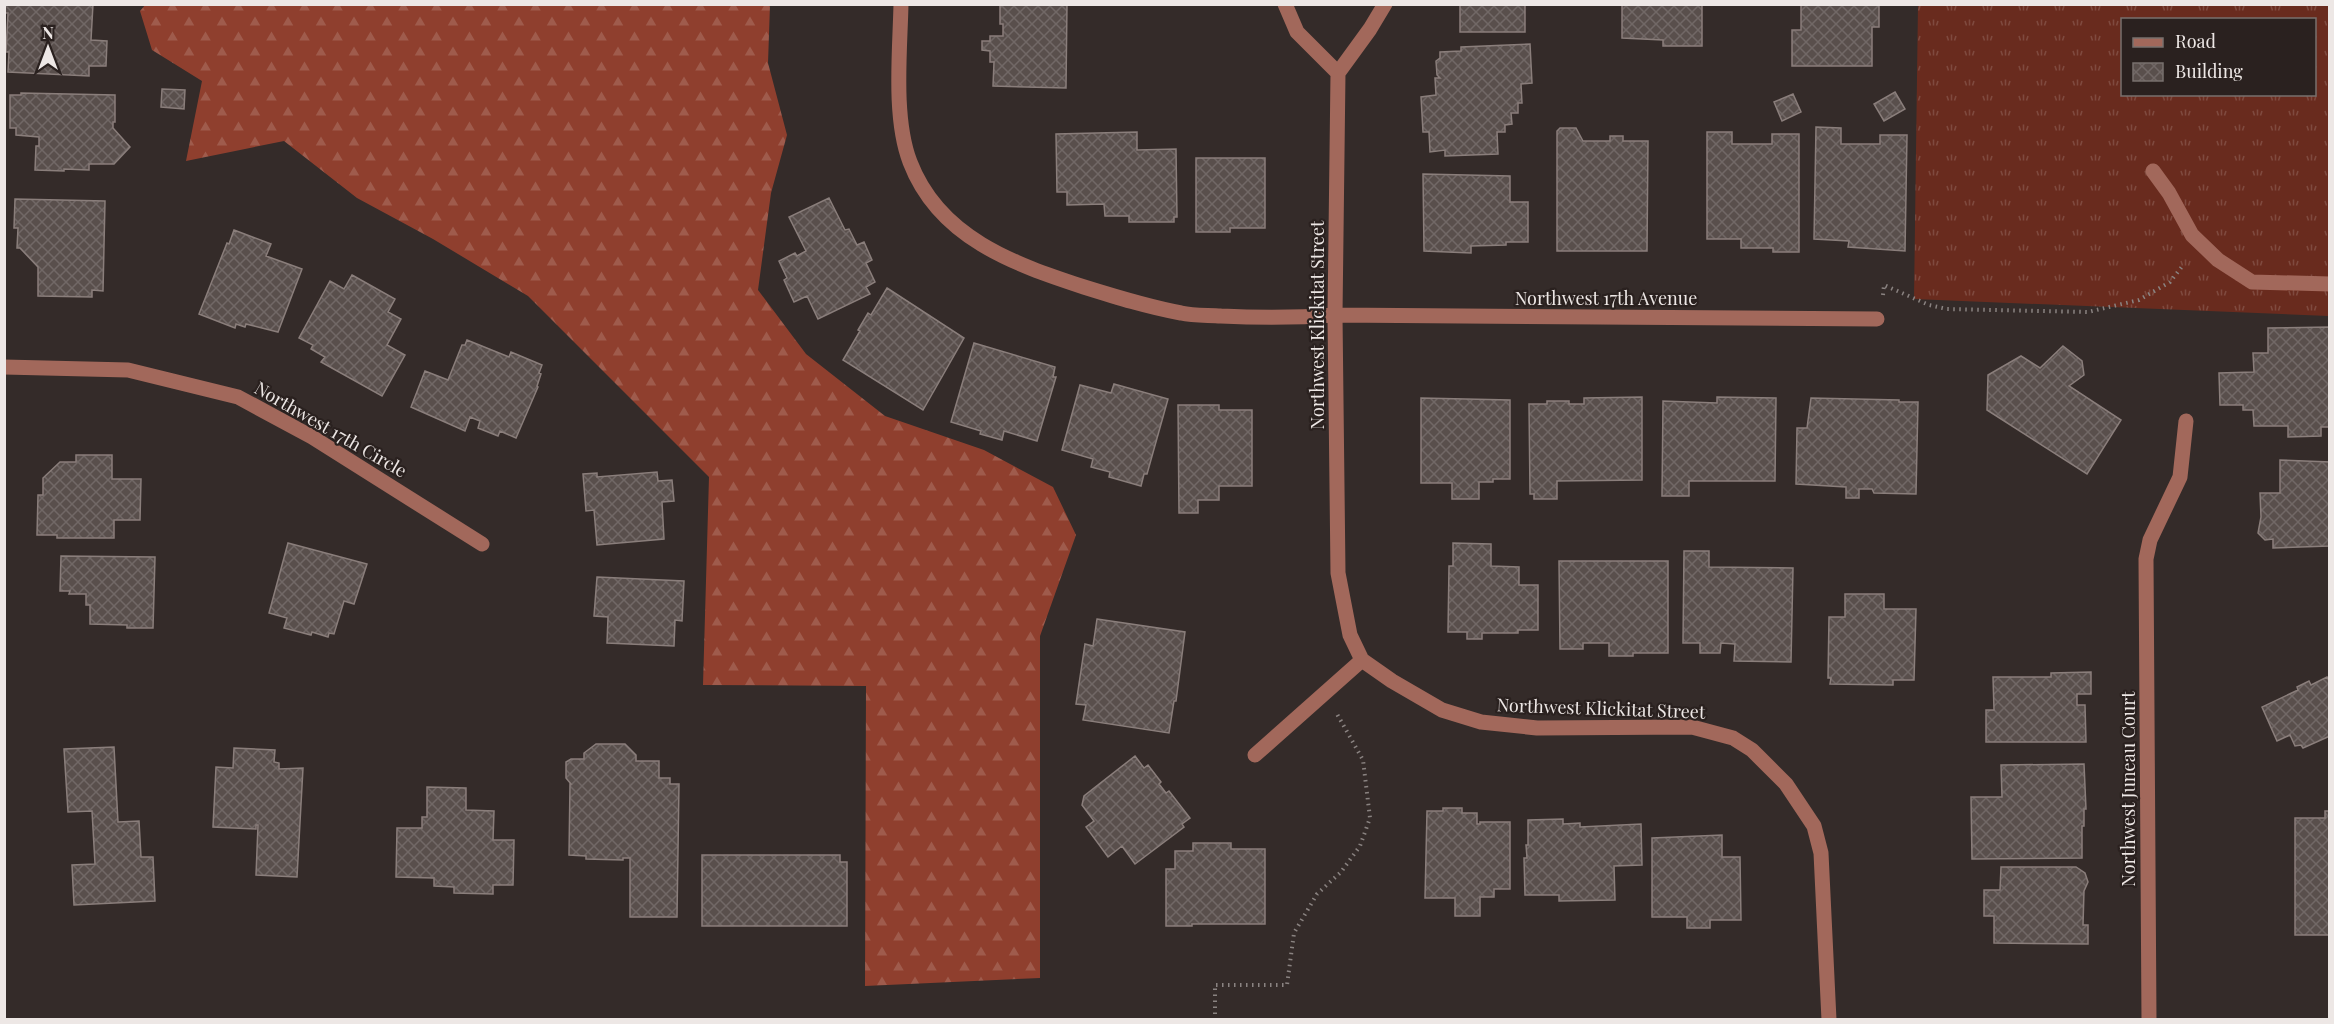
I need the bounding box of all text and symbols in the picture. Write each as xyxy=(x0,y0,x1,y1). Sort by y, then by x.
north arrow xyxy=(18,18,78,78)
legend xyxy=(2121,18,2316,96)
text: N xyxy=(42,22,54,43)
text: Road xyxy=(2175,29,2216,53)
text: Building xyxy=(2175,59,2243,83)
street label: Northwest Klickitat Street xyxy=(1305,220,1329,429)
street label: Northwest 17th Avenue xyxy=(1515,286,1697,310)
street label: Northwest 17th Circle xyxy=(251,376,411,482)
street label: Northwest Juneau Court xyxy=(2116,691,2140,887)
street label: Northwest Klickitat Street xyxy=(1496,692,1706,724)

